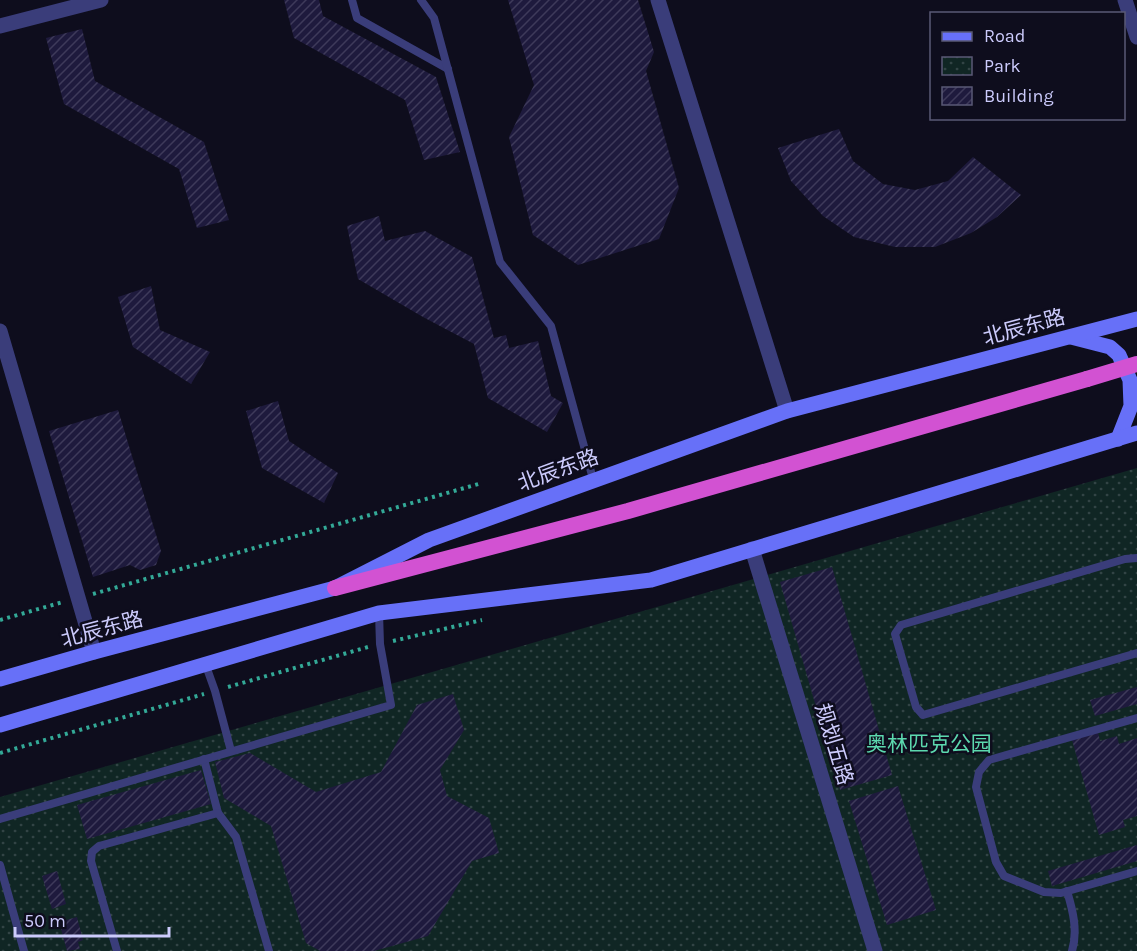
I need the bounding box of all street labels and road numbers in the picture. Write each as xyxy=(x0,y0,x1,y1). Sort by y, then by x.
street label: 北辰东路 xyxy=(980,305,1068,349)
street label: 北辰东路 xyxy=(514,444,602,496)
street label: 北辰东路 xyxy=(58,607,146,651)
street label: 规划五路 xyxy=(810,700,858,788)

